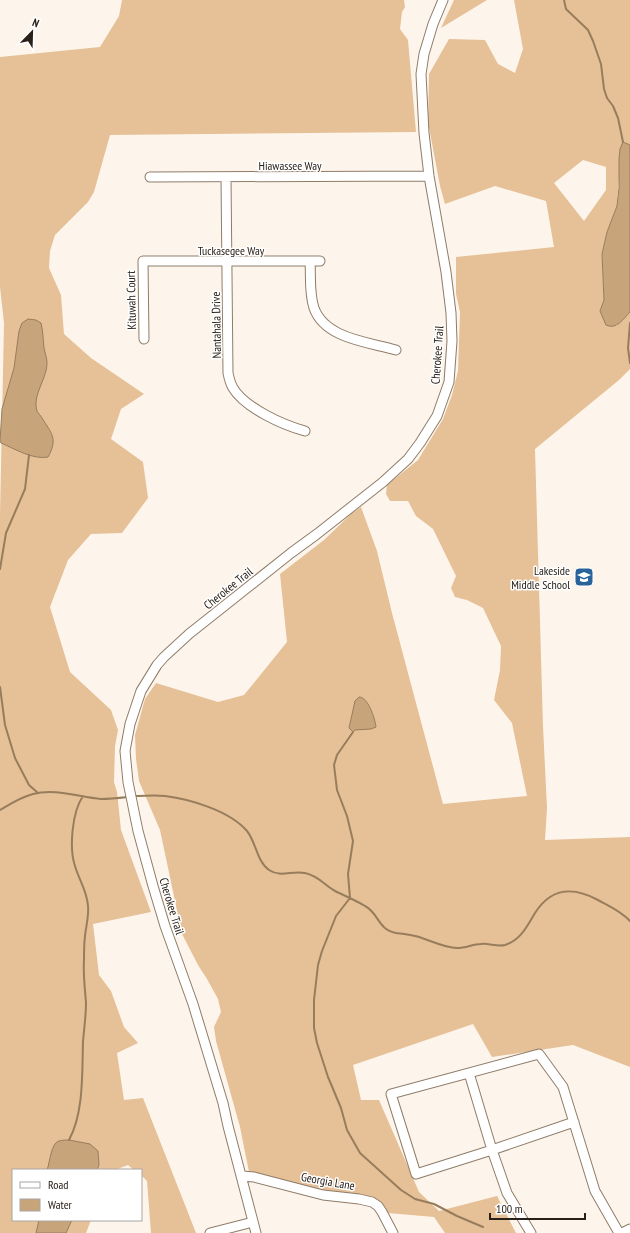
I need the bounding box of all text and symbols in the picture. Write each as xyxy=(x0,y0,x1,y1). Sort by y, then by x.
north arrow xyxy=(12,12,52,52)
text: N xyxy=(30,15,41,30)
street label: Hiawassee Way xyxy=(259,158,322,173)
street label: Tuckasegee Way xyxy=(198,243,265,258)
street label: Kituwah Court xyxy=(123,270,139,330)
street label: Nantahala Drive xyxy=(208,292,224,358)
street label: Cherokee Trail xyxy=(427,325,447,385)
place label: Lakeside Middle School xyxy=(511,563,570,592)
street label: Cherokee Trail xyxy=(201,564,256,612)
school or university icon: Lakeside Middle School xyxy=(573,566,595,588)
street label: Cherokee Trail xyxy=(156,876,188,936)
legend xyxy=(12,1169,142,1221)
street label: Georgia Lane xyxy=(300,1169,356,1193)
text: Road xyxy=(48,1177,68,1192)
scale bar xyxy=(490,1195,585,1221)
text: Water xyxy=(48,1197,73,1212)
text: 100 m xyxy=(496,1201,523,1216)

